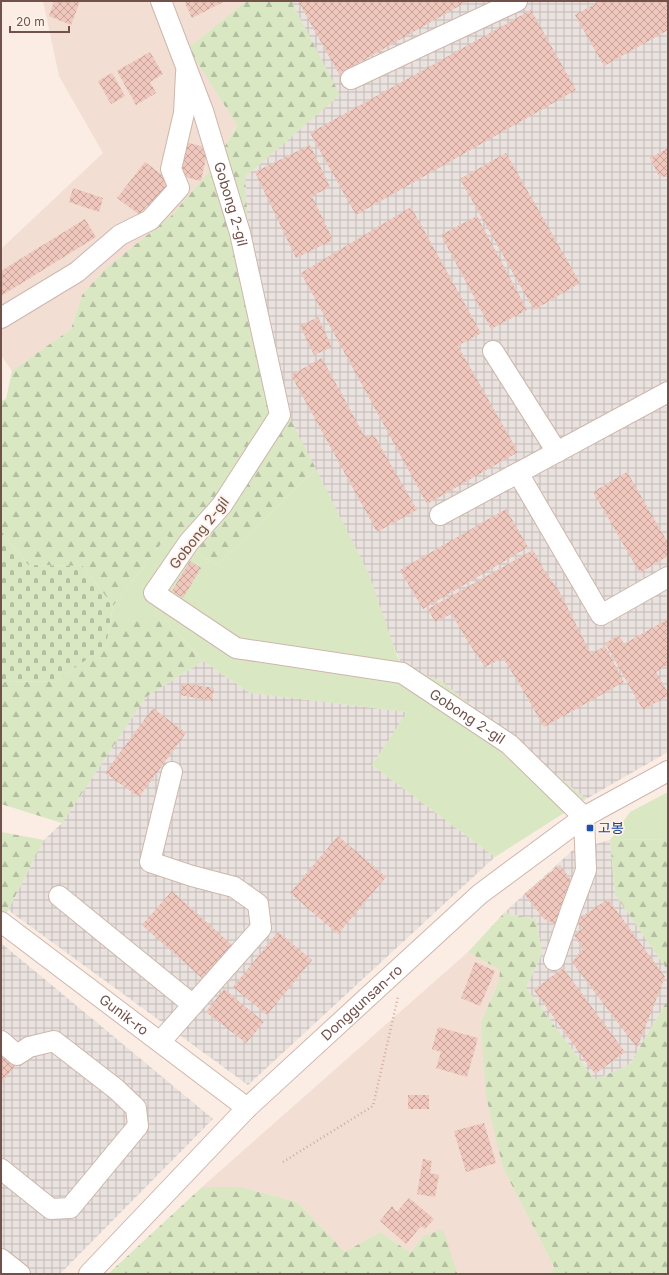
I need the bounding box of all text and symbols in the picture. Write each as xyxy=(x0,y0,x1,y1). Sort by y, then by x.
scale bar xyxy=(10,8,69,34)
text: 20 m xyxy=(16,14,45,29)
street label: Gobong 2-gil xyxy=(211,160,252,248)
street label: Gobong 2-gil xyxy=(165,493,232,572)
street label: Gobong 2-gil xyxy=(427,685,508,747)
place label: 고봉 xyxy=(598,819,624,836)
marker: 고봉 xyxy=(585,823,595,833)
street label: Donggunsan-ro xyxy=(317,961,405,1044)
street label: Gunik-ro xyxy=(96,990,152,1039)

